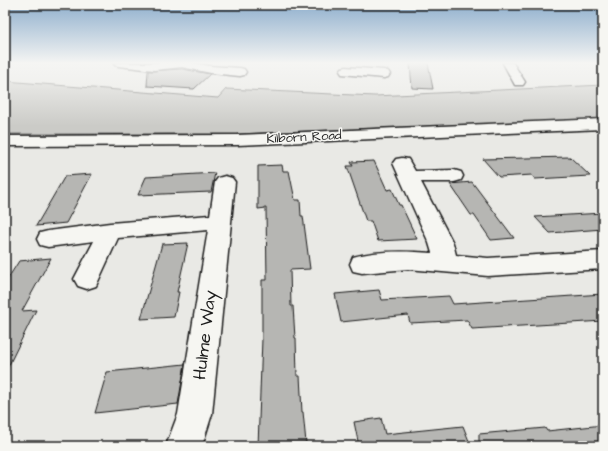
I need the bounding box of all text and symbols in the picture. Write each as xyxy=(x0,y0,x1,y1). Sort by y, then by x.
street label: Kilborn Road xyxy=(266,126,342,148)
street label: Hulme Way xyxy=(187,289,224,381)

